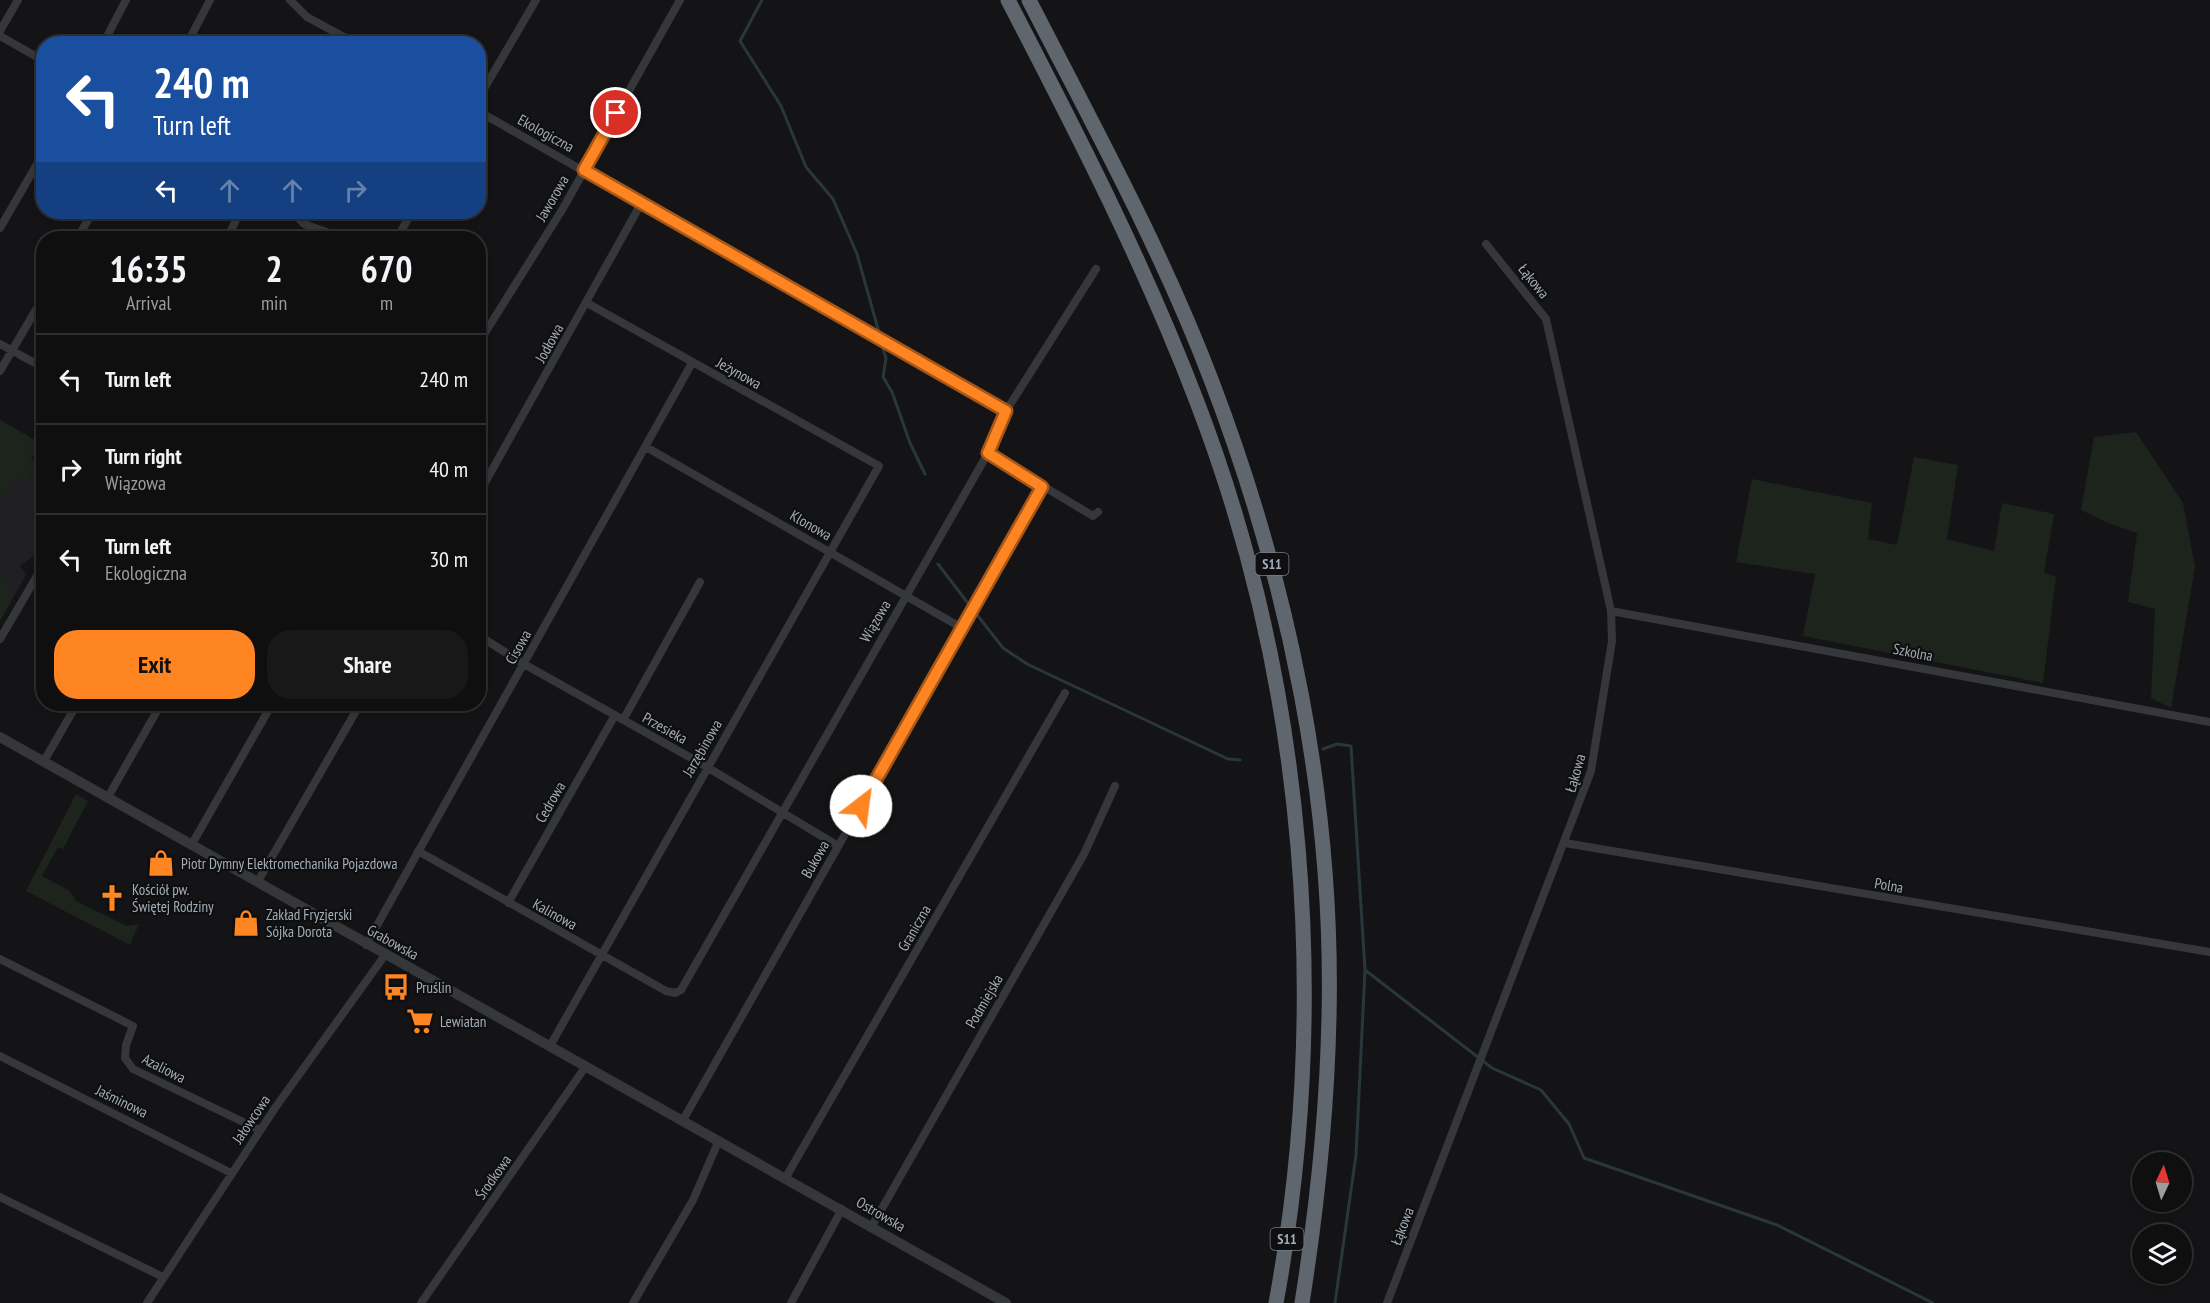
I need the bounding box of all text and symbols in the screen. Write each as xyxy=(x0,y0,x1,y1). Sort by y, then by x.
text: 240 m xyxy=(153,55,250,110)
icon: left xyxy=(54,60,132,138)
pin xyxy=(590,87,641,138)
icon: arrive xyxy=(599,96,632,129)
text: Turn left xyxy=(153,108,231,142)
street label: Ekologiczna xyxy=(515,110,577,156)
street label: Jaworowa xyxy=(531,172,573,225)
icon: left xyxy=(150,174,183,207)
icon: ahead xyxy=(213,174,246,207)
icon: ahead xyxy=(276,174,309,207)
icon: right xyxy=(339,174,372,207)
text: 16:35 xyxy=(110,245,187,292)
text: 2 xyxy=(265,245,283,292)
text: 670 xyxy=(361,245,412,292)
street label: Łąkowa xyxy=(1514,260,1554,302)
text: Arrival xyxy=(126,290,171,316)
text: min xyxy=(261,290,287,316)
text: m xyxy=(380,290,393,316)
street label: Jodłowa xyxy=(530,320,567,367)
street label: Jeżynowa xyxy=(712,352,765,393)
icon: left xyxy=(54,363,87,396)
text: Turn left xyxy=(105,365,171,393)
text: 240 m xyxy=(419,365,468,393)
text: Turn right xyxy=(105,442,182,470)
icon: right xyxy=(54,453,87,486)
text: 40 m xyxy=(429,455,468,483)
text: Wiązowa xyxy=(105,470,166,496)
street label: Klonowa xyxy=(787,505,835,545)
text: Turn left xyxy=(105,532,171,560)
icon: left xyxy=(54,543,87,576)
text: 30 m xyxy=(429,545,468,573)
road number: S11 xyxy=(1256,553,1288,575)
text: Ekologiczna xyxy=(105,560,187,586)
street label: Wiązowa xyxy=(855,596,895,646)
street label: Cisowa xyxy=(501,626,535,668)
button: Exit xyxy=(54,630,255,699)
button: Share xyxy=(267,630,468,699)
street label: Szkolna xyxy=(1892,639,1934,665)
street label: Przesieka xyxy=(639,708,691,748)
street label: Jarzębinowa xyxy=(678,716,726,781)
street label: Łąkowa xyxy=(1561,752,1589,794)
position arrow xyxy=(829,774,893,838)
street label: Cedrowa xyxy=(531,778,569,826)
street label: Bukowa xyxy=(797,837,833,881)
shop icon: Piotr Dymny Elektromechanika Pojazdowa xyxy=(146,848,176,878)
place label: Piotr Dymny Elektromechanika Pojazdowa xyxy=(181,854,397,873)
street label: Polna xyxy=(1873,873,1905,897)
place label: Kościół pw. Świętej Rodziny xyxy=(132,880,214,916)
church icon: Kościół pw. Świętej Rodziny xyxy=(97,883,127,913)
street label: Kalinowa xyxy=(530,894,580,934)
street label: Graniczna xyxy=(893,901,935,955)
place label: Zakład Fryzjerski Sójka Dorota xyxy=(266,905,352,941)
shop icon: Zakład Fryzjerski Sójka Dorota xyxy=(231,908,261,938)
street label: Grabowska xyxy=(364,920,422,964)
street label: Podmiejska xyxy=(961,971,1007,1031)
bus stop icon: Pruślin xyxy=(381,972,411,1002)
place label: Pruślin xyxy=(416,978,451,997)
supermarket icon: Lewiatan xyxy=(405,1006,435,1036)
place label: Lewiatan xyxy=(440,1012,486,1031)
street label: Azaliowa xyxy=(139,1049,189,1087)
street label: Jaśminowa xyxy=(92,1080,151,1122)
street label: Jałowcowa xyxy=(227,1091,274,1148)
street label: Środkowa xyxy=(471,1151,515,1203)
north arrow xyxy=(2132,1152,2192,1212)
map controls xyxy=(2132,1152,2192,1284)
street label: Ostrowska xyxy=(853,1192,909,1236)
street label: Łąkowa xyxy=(1386,1204,1418,1248)
button: layers xyxy=(2132,1224,2192,1284)
road number: S11 xyxy=(1270,1228,1304,1250)

